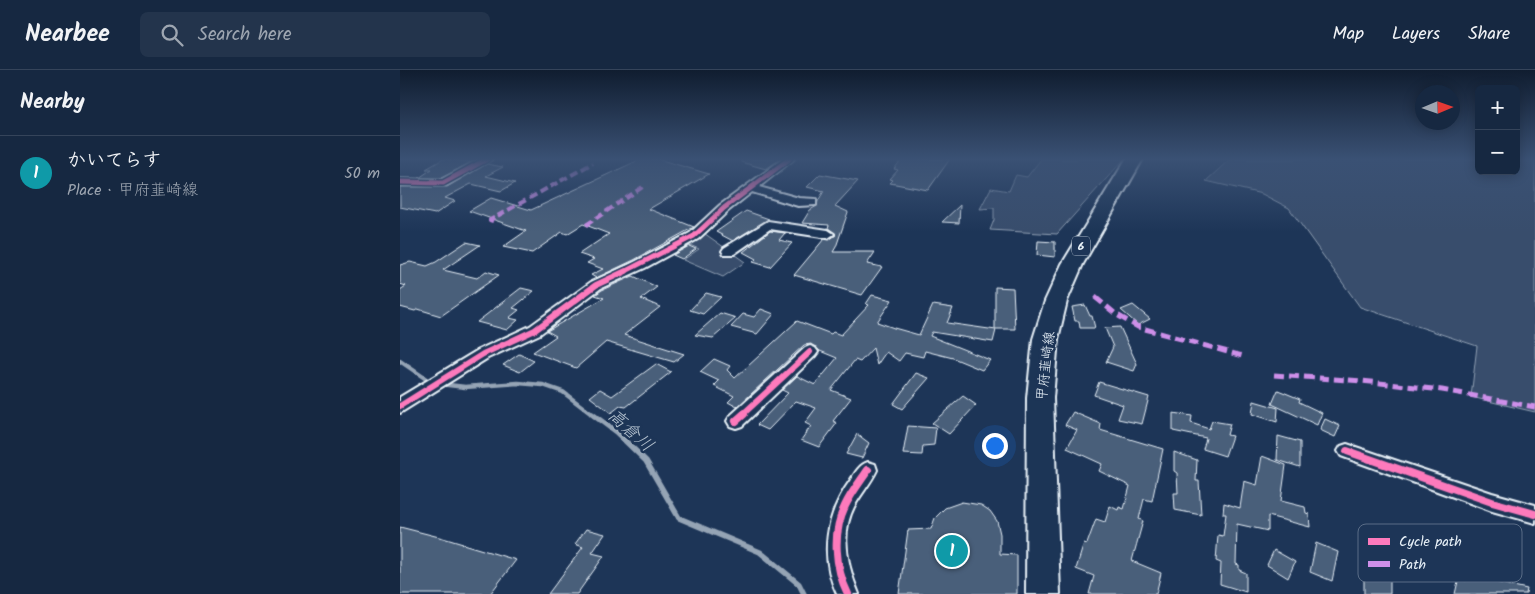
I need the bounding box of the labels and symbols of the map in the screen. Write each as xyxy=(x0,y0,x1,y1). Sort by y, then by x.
north arrow xyxy=(1415,85,1460,130)
road number: 6 xyxy=(1072,237,1090,256)
street label: 甲府韮崎線 xyxy=(1031,330,1061,402)
water label: 高倉川 xyxy=(600,402,660,460)
your location xyxy=(982,433,1008,459)
legend xyxy=(1358,524,1522,582)
text: Cycle path xyxy=(1399,531,1462,553)
pin: 1 xyxy=(936,532,968,570)
text: Path xyxy=(1399,554,1426,576)

